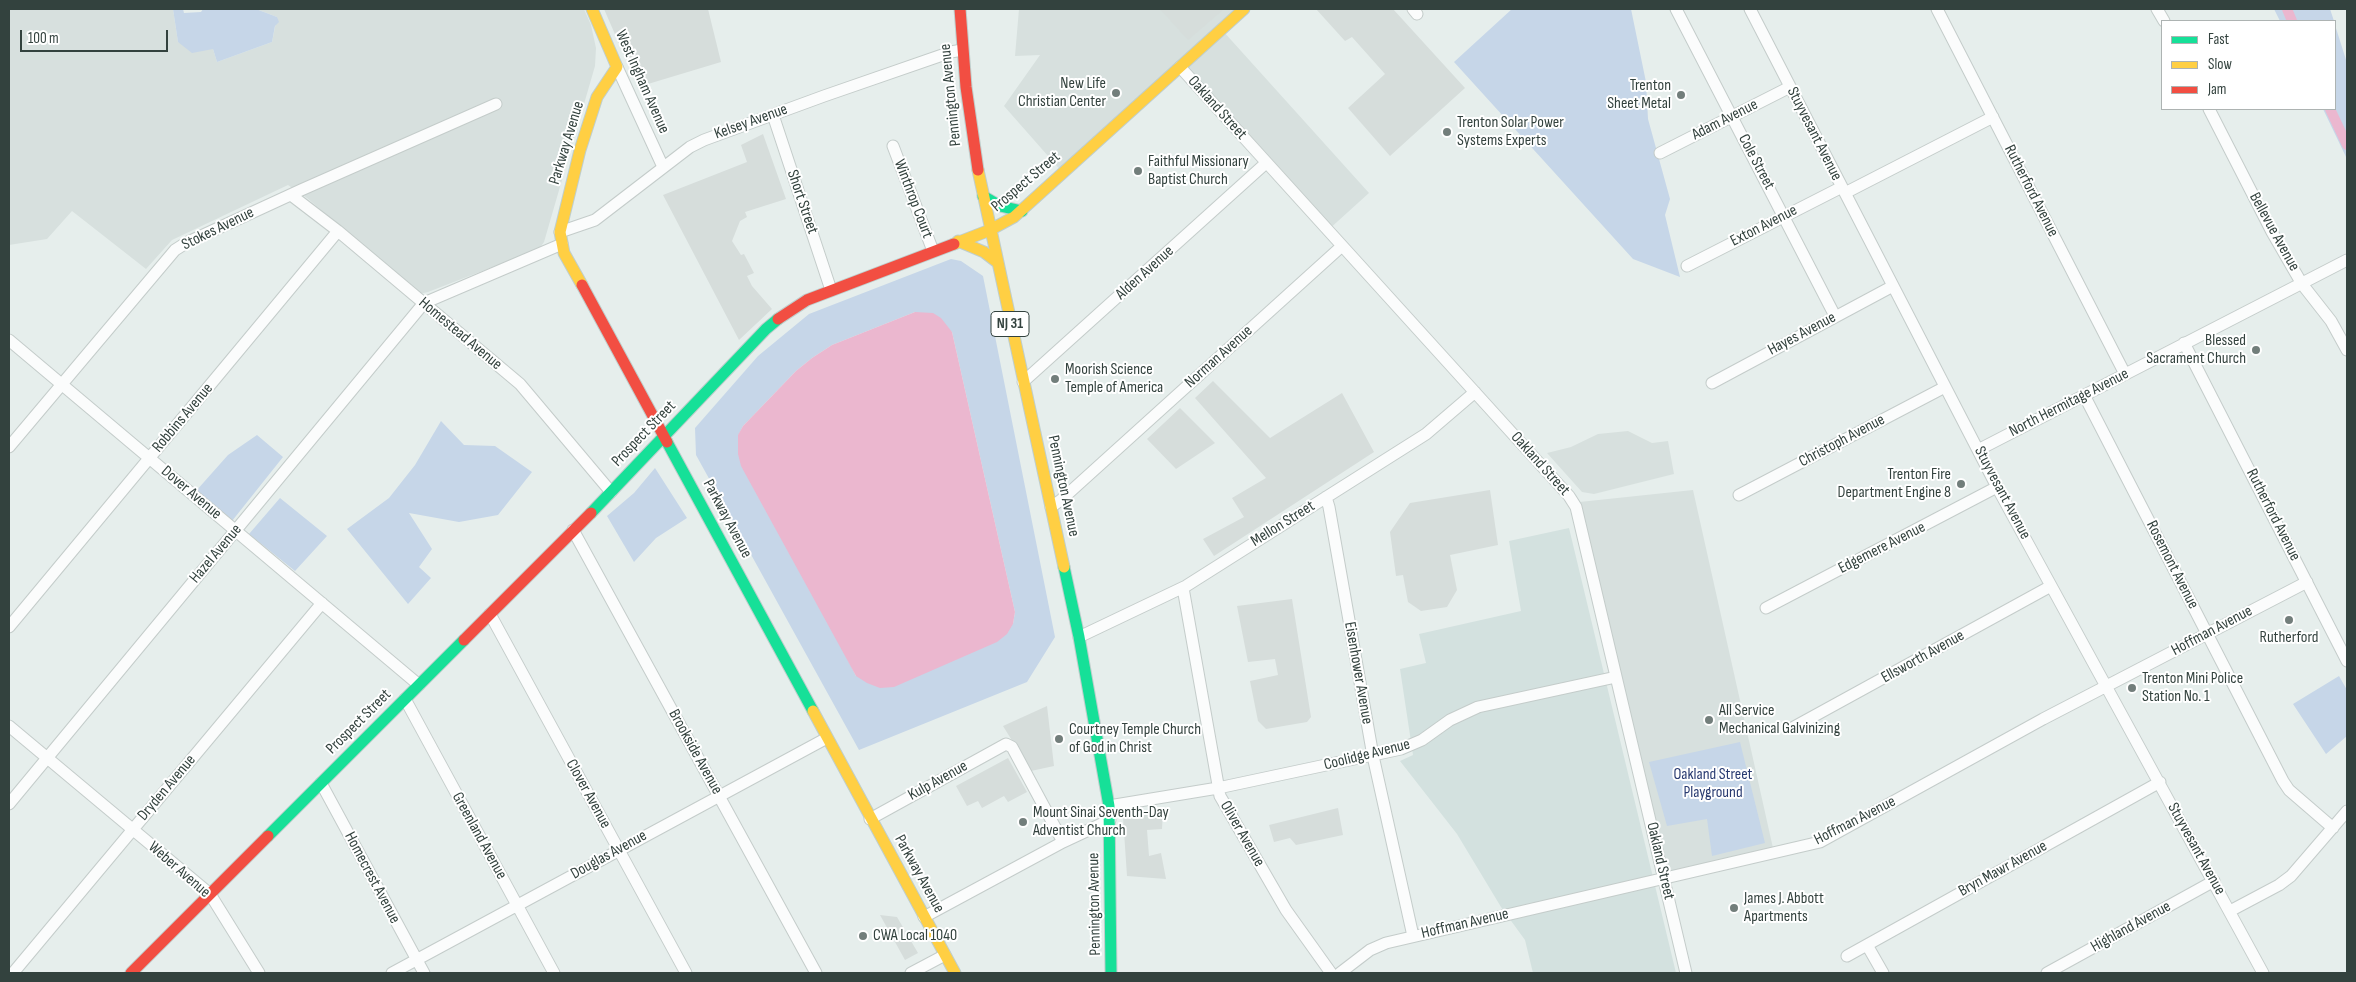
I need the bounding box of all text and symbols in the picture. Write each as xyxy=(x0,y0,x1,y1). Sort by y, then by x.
scale bar xyxy=(22,20,170,52)
legend xyxy=(2161,20,2336,110)
street label: West Ingham Avenue xyxy=(611,27,673,137)
text: 100 m xyxy=(28,29,59,48)
text: Fast xyxy=(2208,30,2229,49)
street label: Pennington Avenue xyxy=(936,43,966,147)
text: Slow xyxy=(2208,55,2232,74)
street label: Oakland Street xyxy=(1183,72,1251,144)
place label: New Life Christian Center xyxy=(1018,74,1106,112)
place label: Trenton Sheet Metal xyxy=(1607,76,1671,114)
text: Jam xyxy=(2208,80,2226,99)
street label: Stuyvesant Avenue xyxy=(1782,84,1846,184)
marker: New Life Christian Center xyxy=(1110,87,1122,99)
marker: Trenton Sheet Metal xyxy=(1675,89,1687,101)
street label: Adam Avenue xyxy=(1689,95,1761,145)
street label: Parkway Avenue xyxy=(545,99,589,187)
street label: Kelsey Avenue xyxy=(712,100,790,144)
place label: Trenton Solar Power Systems Experts xyxy=(1457,113,1564,151)
marker: Trenton Solar Power Systems Experts xyxy=(1441,126,1453,138)
street label: Cole Street xyxy=(1733,131,1779,193)
street label: Rutherford Avenue xyxy=(2000,142,2062,240)
street label: Prospect Street xyxy=(988,148,1064,216)
place label: Faithful Missionary Baptist Church xyxy=(1148,152,1249,190)
street label: Winthrop Court xyxy=(889,157,937,241)
marker: Faithful Missionary Baptist Church xyxy=(1132,165,1144,177)
street label: Short Street xyxy=(782,168,822,236)
street label: Bellevue Avenue xyxy=(2245,189,2303,275)
street label: Exton Avenue xyxy=(1727,201,1801,251)
street label: Stokes Avenue xyxy=(179,203,257,255)
street label: Alden Avenue xyxy=(1112,242,1178,304)
street label: Homestead Avenue xyxy=(414,294,506,374)
street label: Hayes Avenue xyxy=(1765,308,1839,360)
road number: NJ 31 xyxy=(991,312,1029,336)
street label: Norman Avenue xyxy=(1181,322,1257,392)
place label: Blessed Sacrament Church xyxy=(2146,331,2246,369)
marker: Blessed Sacrament Church xyxy=(2250,344,2262,356)
place label: Moorish Science Temple of America xyxy=(1065,360,1163,398)
street label: North Hermitage Avenue xyxy=(2006,365,2132,441)
marker: Moorish Science Temple of America xyxy=(1049,373,1061,385)
street label: Robbins Avenue xyxy=(149,380,217,456)
street label: Prospect Street xyxy=(608,397,680,471)
street label: Christoph Avenue xyxy=(1796,410,1888,472)
street label: Oakland Street xyxy=(1506,428,1574,500)
street label: Pennington Avenue xyxy=(1043,434,1083,538)
street label: Stuyvesant Avenue xyxy=(1969,443,2035,543)
street label: Dover Avenue xyxy=(157,462,225,524)
place label: Trenton Fire Department Engine 8 xyxy=(1838,465,1951,503)
street label: Rutherford Avenue xyxy=(2242,466,2304,564)
street label: Parkway Avenue xyxy=(698,476,756,562)
marker: Trenton Fire Department Engine 8 xyxy=(1955,478,1967,490)
street label: Mellon Street xyxy=(1248,497,1318,551)
street label: Edgemere Avenue xyxy=(1835,518,1929,578)
street label: Rosemont Avenue xyxy=(2142,518,2202,612)
street label: Hazel Avenue xyxy=(186,521,246,587)
street label: Hoffman Avenue xyxy=(2168,602,2256,660)
marker: Rutherford xyxy=(2283,614,2295,626)
street label: Eisenhower Avenue xyxy=(1340,620,1376,726)
street label: Ellsworth Avenue xyxy=(1878,626,1968,688)
place label: Rutherford xyxy=(2260,628,2318,648)
place label: Trenton Mini Police Station No. 1 xyxy=(2142,669,2243,707)
marker: Trenton Mini Police Station No. 1 xyxy=(2126,682,2138,694)
street label: Prospect Street xyxy=(323,686,395,758)
place label: All Service Mechanical Galvinizing xyxy=(1719,701,1840,739)
street label: Brookside Avenue xyxy=(664,706,726,798)
marker: All Service Mechanical Galvinizing xyxy=(1703,714,1715,726)
place label: Courtney Temple Church of God in Christ xyxy=(1069,720,1201,758)
marker: Courtney Temple Church of God in Christ xyxy=(1053,733,1065,745)
street label: Coolidge Avenue xyxy=(1322,735,1412,775)
street label: Dryden Avenue xyxy=(134,751,200,825)
street label: Clover Avenue xyxy=(561,756,615,832)
street label: Kulp Avenue xyxy=(905,757,971,805)
park label: Oakland Street Playground xyxy=(1674,765,1752,803)
street label: Greenland Avenue xyxy=(447,789,511,883)
street label: Hoffman Avenue xyxy=(1811,792,1899,850)
street label: Oliver Avenue xyxy=(1215,798,1269,870)
street label: Stuyvesant Avenue xyxy=(2163,800,2229,898)
place label: Mount Sinai Seventh-Day Adventist Church xyxy=(1033,803,1169,841)
marker: Mount Sinai Seventh-Day Adventist Church xyxy=(1017,816,1029,828)
street label: Oakland Street xyxy=(1642,820,1678,902)
street label: Douglas Avenue xyxy=(568,826,650,884)
street label: Homecrest Avenue xyxy=(340,829,404,927)
street label: Parkway Avenue xyxy=(890,832,948,916)
street label: Bryn Mawr Avenue xyxy=(1955,837,2051,901)
street label: Weber Avenue xyxy=(144,838,214,902)
street label: Pennington Avenue xyxy=(1085,852,1105,956)
place label: James J. Abbott Apartments xyxy=(1744,889,1824,927)
street label: Highland Avenue xyxy=(2088,897,2174,957)
marker: James J. Abbott Apartments xyxy=(1728,902,1740,914)
street label: Hoffman Avenue xyxy=(1420,905,1510,943)
place label: CWA Local 1040 xyxy=(873,926,957,946)
marker: CWA Local 1040 xyxy=(857,930,869,942)

